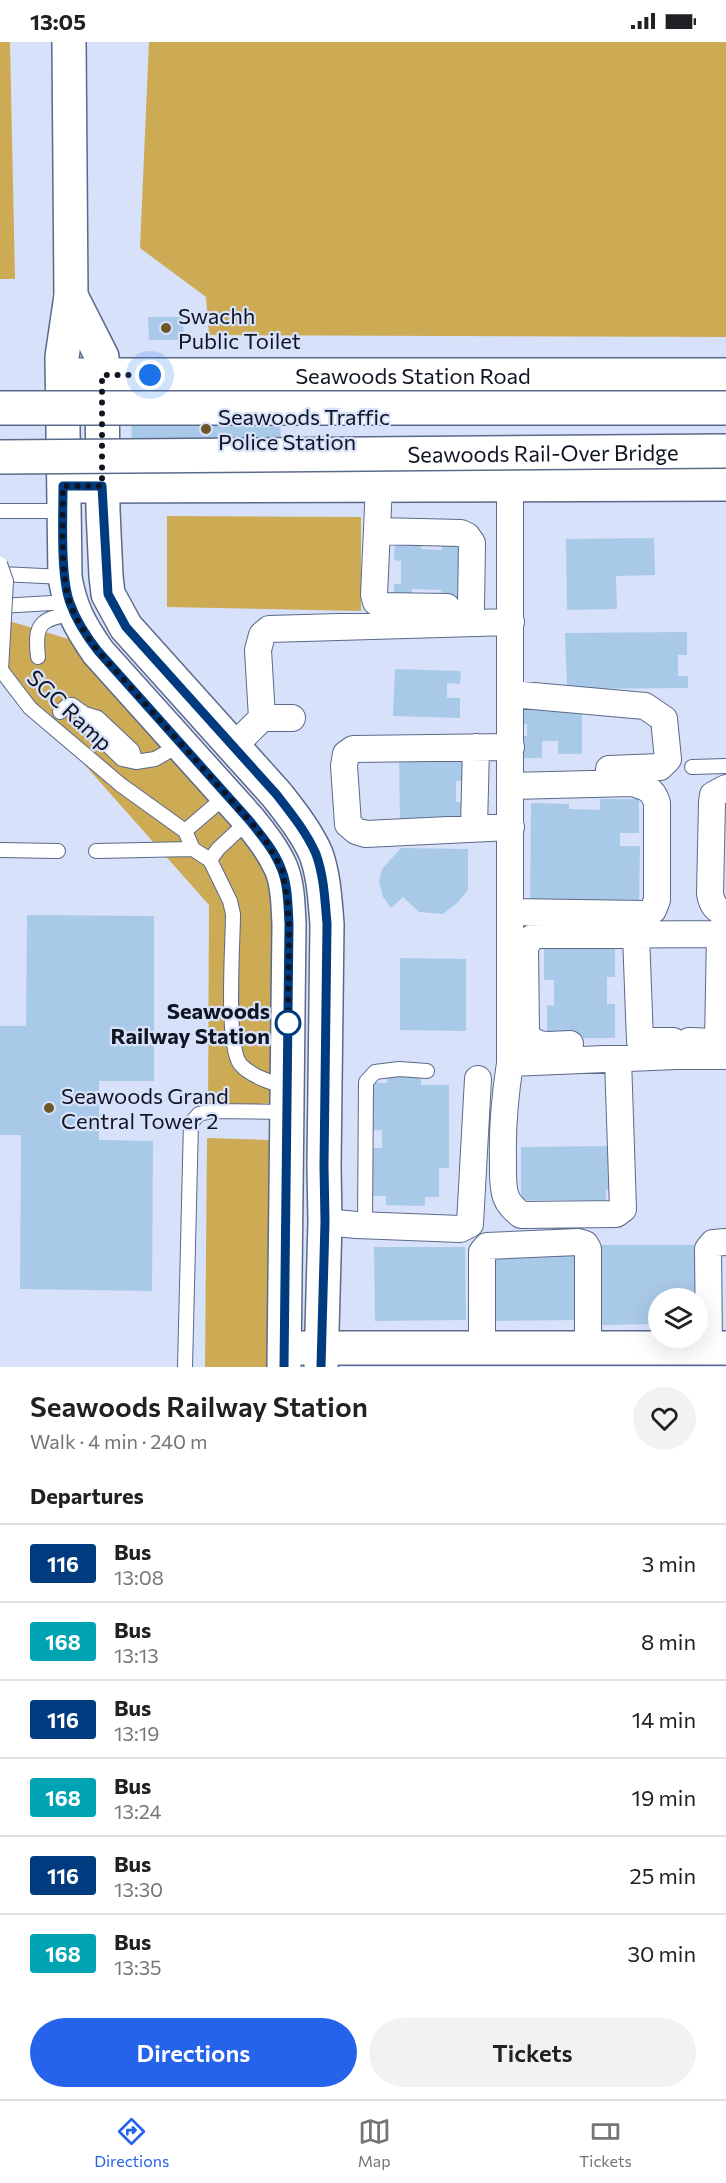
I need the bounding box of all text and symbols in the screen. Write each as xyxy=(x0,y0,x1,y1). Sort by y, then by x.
text: 13:05 xyxy=(30,8,86,35)
place label: Swachh Public Toilet xyxy=(178,302,301,354)
marker: Swachh Public Toilet xyxy=(159,321,173,335)
your location xyxy=(135,360,165,390)
street label: Seawoods Station Road xyxy=(295,362,531,389)
place label: Seawoods Traffic Police Station xyxy=(218,403,390,455)
marker: Seawoods Traffic Police Station xyxy=(199,422,213,436)
street label: Seawoods Rail-Over Bridge xyxy=(407,438,679,467)
street label: SGC Ramp xyxy=(22,664,118,756)
place label: Seawoods Railway Station xyxy=(110,997,270,1049)
marker: Seawoods Railway Station xyxy=(275,1010,301,1036)
place label: Seawoods Grand Central Tower 2 xyxy=(61,1082,229,1134)
marker: Seawoods Grand Central Tower 2 xyxy=(42,1101,56,1115)
map controls xyxy=(648,1288,708,1348)
button: layers xyxy=(648,1288,708,1348)
button: heart xyxy=(633,1387,696,1450)
text: Seawoods Railway Station xyxy=(30,1389,368,1423)
text: Walk · 4 min · 240 m xyxy=(30,1429,207,1453)
text: Departures xyxy=(30,1482,144,1509)
text: Bus xyxy=(114,1538,151,1565)
text: 3 min xyxy=(642,1550,696,1577)
text: 116 xyxy=(47,1551,79,1576)
text: 13:08 xyxy=(114,1565,164,1589)
text: Bus xyxy=(114,1616,151,1643)
text: 8 min xyxy=(641,1628,696,1655)
text: 168 xyxy=(45,1629,81,1654)
text: 13:13 xyxy=(114,1643,159,1667)
text: Bus xyxy=(114,1694,151,1721)
text: 14 min xyxy=(632,1706,696,1733)
text: 116 xyxy=(47,1707,79,1732)
text: 13:19 xyxy=(114,1721,159,1745)
text: Bus xyxy=(114,1772,151,1799)
text: 19 min xyxy=(632,1784,696,1811)
text: 168 xyxy=(45,1785,81,1810)
text: 13:24 xyxy=(114,1799,161,1823)
text: Bus xyxy=(114,1850,151,1877)
text: 25 min xyxy=(629,1862,696,1889)
text: 116 xyxy=(47,1863,79,1888)
text: 13:30 xyxy=(114,1877,163,1901)
text: Bus xyxy=(114,1928,151,1955)
text: 30 min xyxy=(627,1940,696,1967)
text: 168 xyxy=(45,1941,81,1966)
text: 13:35 xyxy=(114,1955,162,1979)
button: Directions xyxy=(30,2018,357,2087)
button: Tickets xyxy=(369,2018,696,2087)
tab: Directions xyxy=(94,2115,169,2170)
tab: Map xyxy=(358,2115,391,2170)
tab: Tickets xyxy=(579,2115,632,2170)

